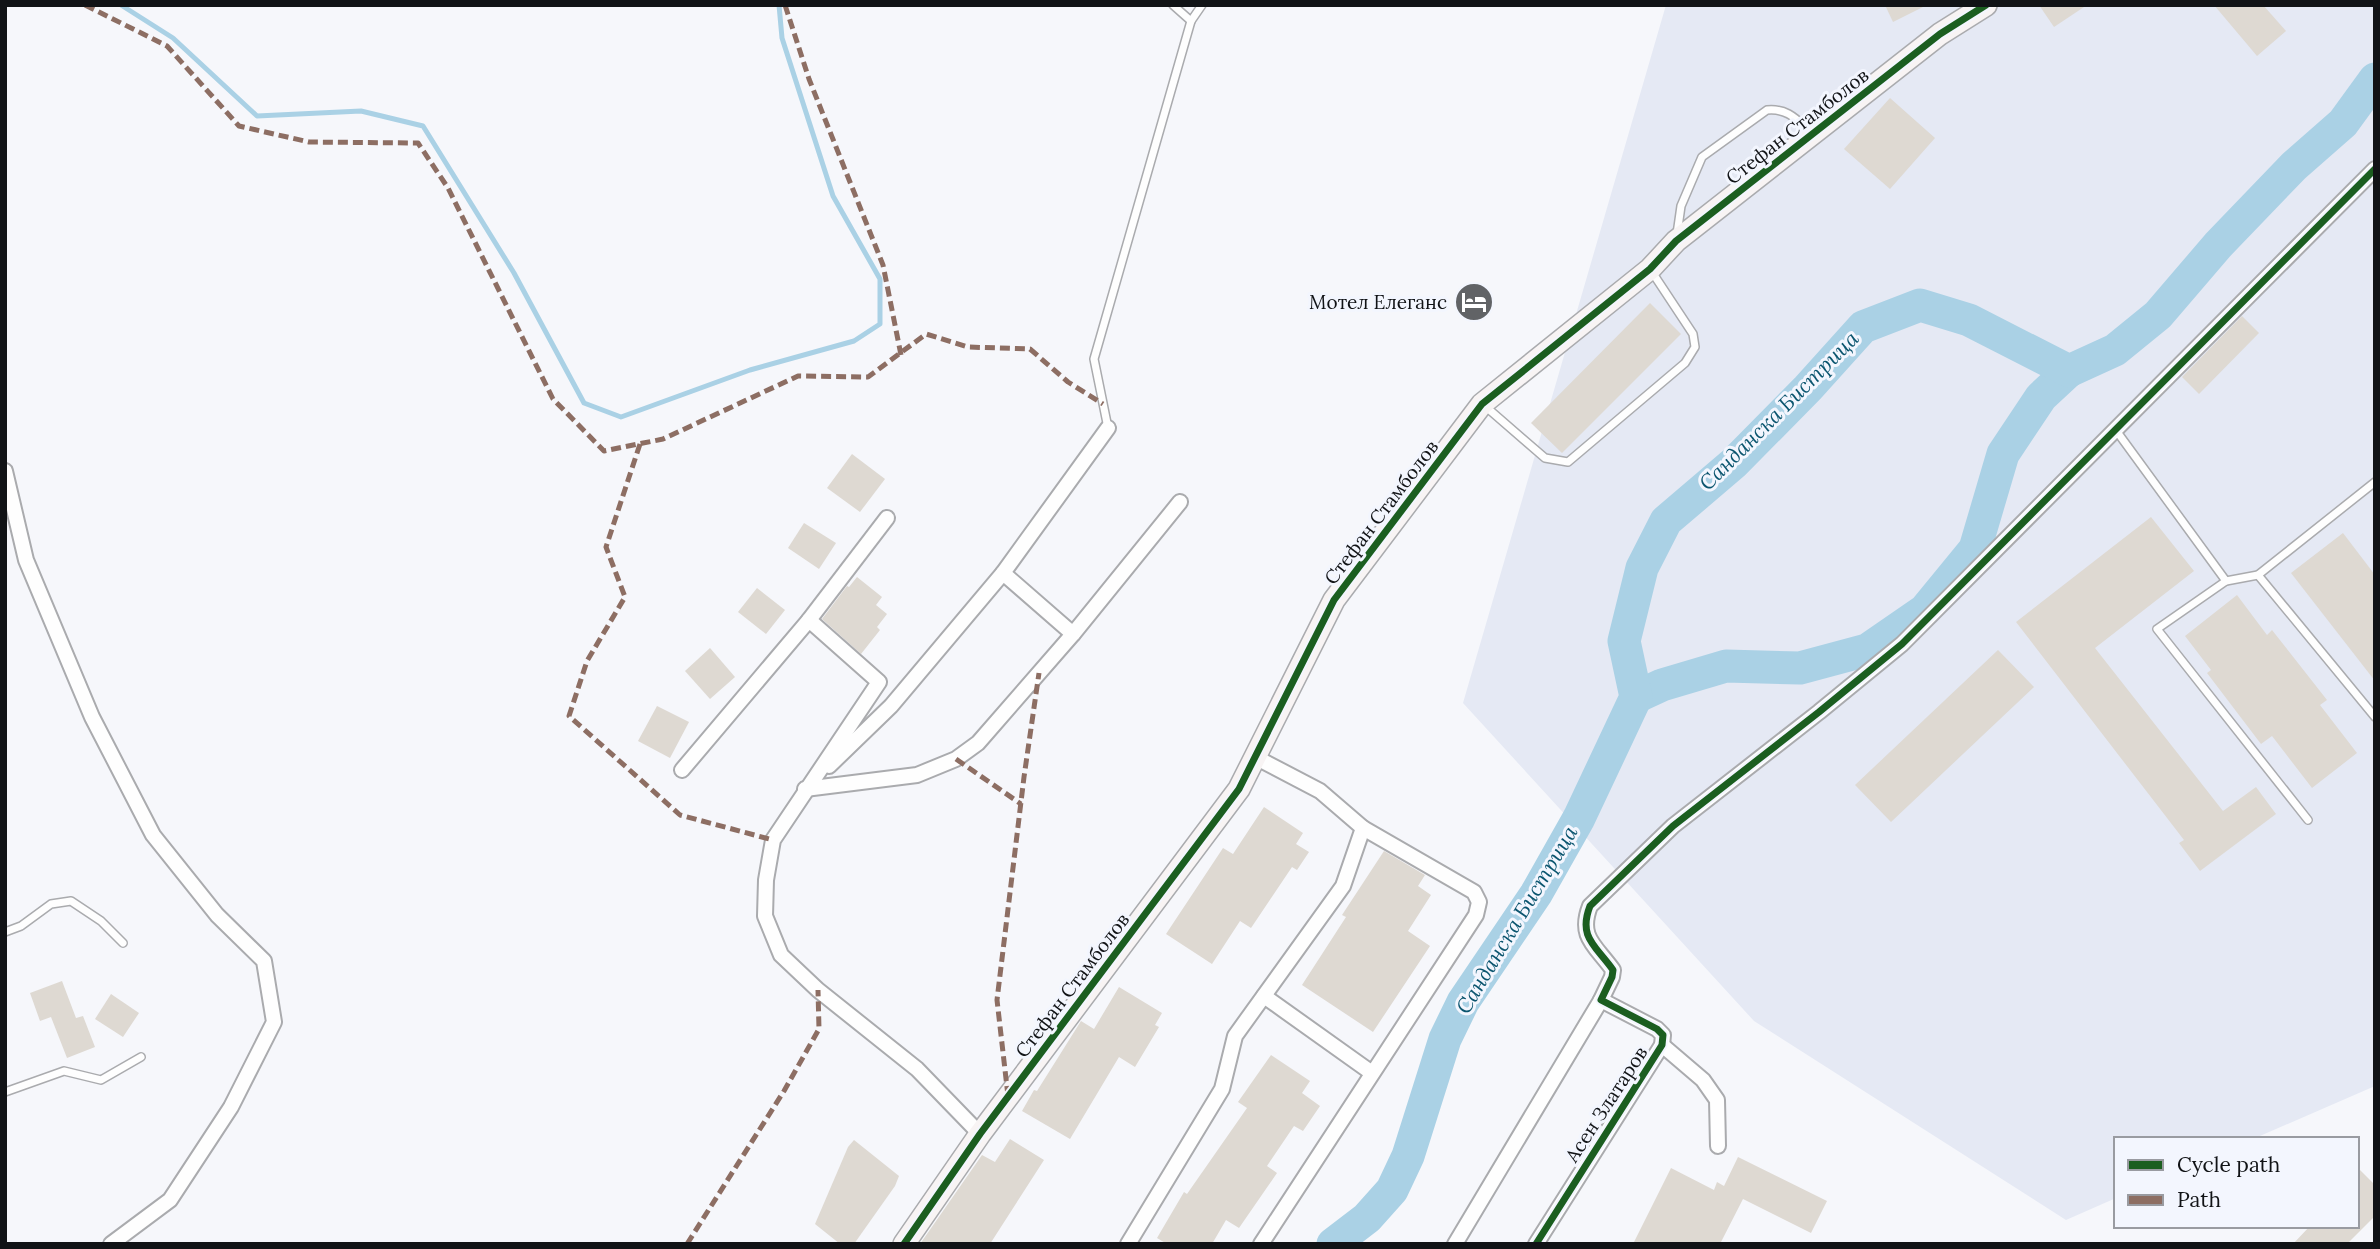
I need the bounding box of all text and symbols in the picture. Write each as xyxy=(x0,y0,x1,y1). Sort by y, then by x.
street label: Стефан Стамболов xyxy=(1721,63,1873,189)
hotel icon: Мотел Елеганс xyxy=(1453,281,1495,323)
place label: Мотел Елеганс xyxy=(1309,290,1447,314)
water label: Санданска Бистрица xyxy=(1693,325,1864,496)
street label: Стефан Стамболов xyxy=(1319,435,1443,589)
water label: Санданска Бистрица xyxy=(1450,820,1584,1019)
street label: Стефан Стамболов xyxy=(1010,908,1134,1062)
street label: Асен Златаров xyxy=(1559,1041,1652,1167)
legend xyxy=(2114,1137,2359,1228)
text: Cycle path xyxy=(2177,1151,2280,1178)
text: Path xyxy=(2177,1186,2221,1213)

